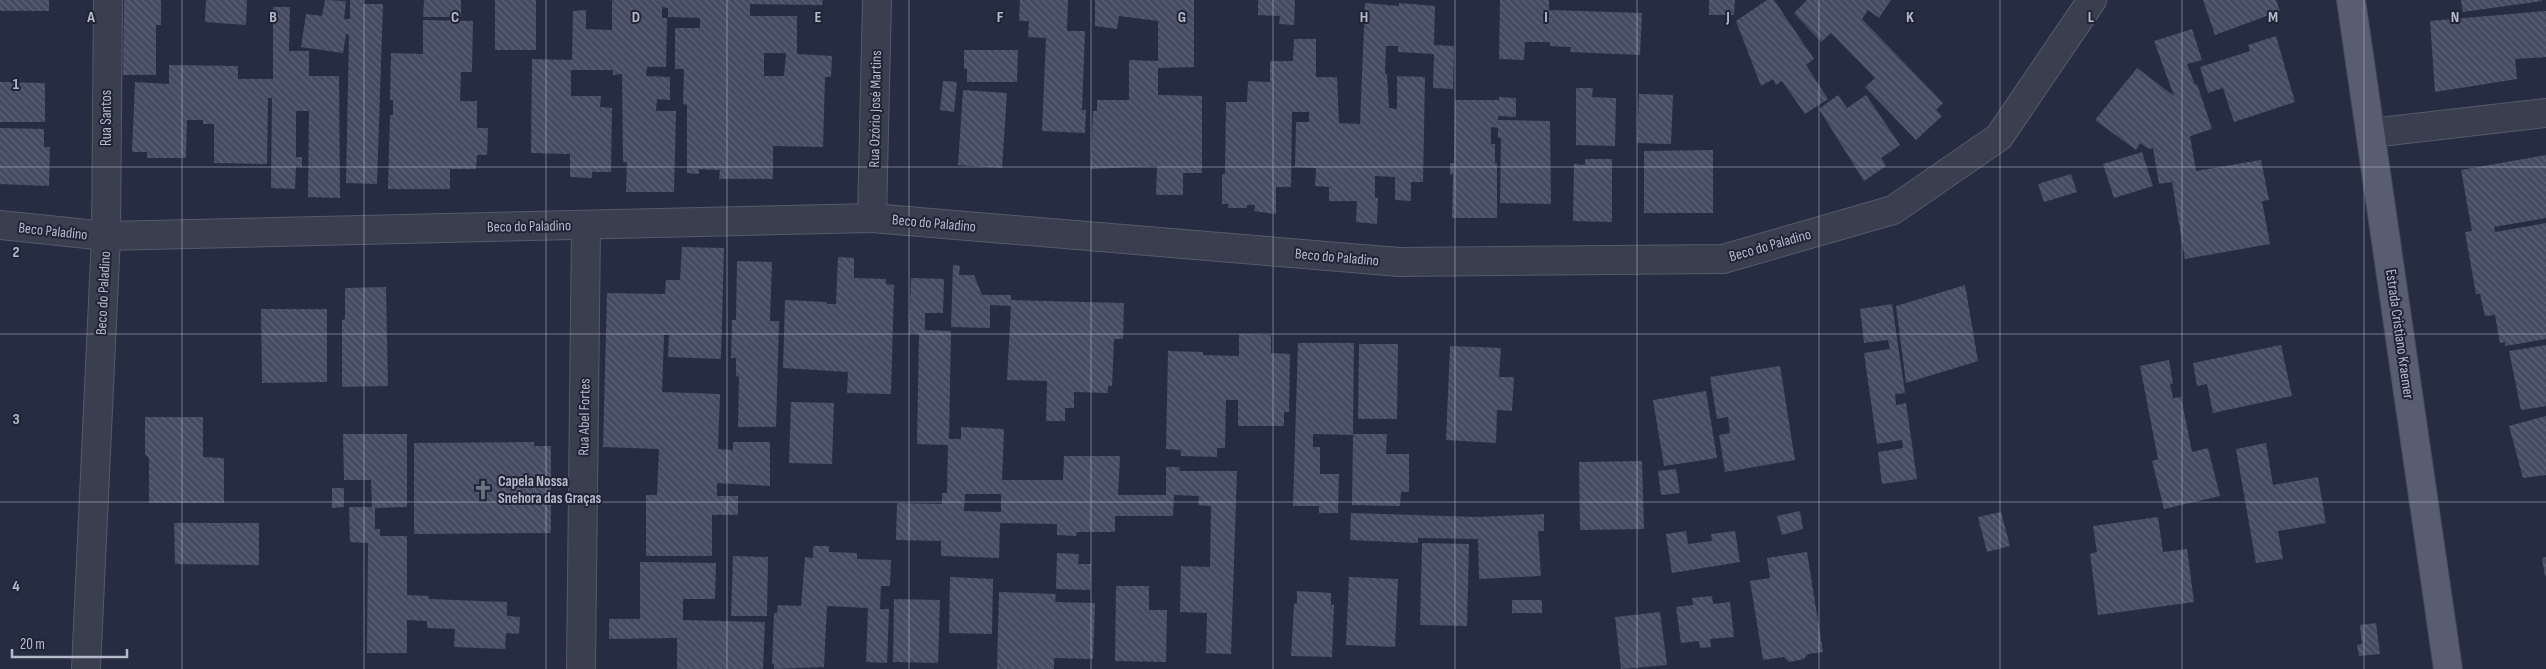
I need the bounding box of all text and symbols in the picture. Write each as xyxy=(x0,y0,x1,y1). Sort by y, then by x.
text: A xyxy=(86,8,95,27)
text: B xyxy=(269,8,277,27)
text: C xyxy=(451,8,459,27)
text: D xyxy=(632,8,640,27)
text: E xyxy=(815,8,822,27)
text: F xyxy=(997,8,1004,27)
text: G xyxy=(1178,8,1186,27)
text: H xyxy=(1360,8,1368,27)
text: I xyxy=(1544,8,1548,27)
text: J xyxy=(1725,8,1730,27)
text: K xyxy=(1906,8,1914,27)
text: L xyxy=(2088,8,2095,27)
text: M xyxy=(2268,8,2278,27)
text: N xyxy=(2451,8,2459,27)
street label: Rua Ozório José Martins xyxy=(865,50,886,168)
text: 1 xyxy=(13,75,20,94)
street label: Rua Santos xyxy=(97,90,116,146)
street label: Beco do Paladino xyxy=(891,210,977,237)
street label: Beco do Paladino xyxy=(487,216,571,237)
street label: Beco Paladino xyxy=(17,218,88,245)
street label: Beco do Paladino xyxy=(1727,225,1813,266)
text: 2 xyxy=(12,243,20,262)
street label: Beco do Paladino xyxy=(1294,244,1380,271)
street label: Beco do Paladino xyxy=(92,250,115,336)
street label: Estrada Cristiano Kraemer xyxy=(2381,268,2418,401)
street label: Rua Abel Fortes xyxy=(574,378,595,456)
text: 3 xyxy=(12,410,20,429)
place label: Capela Nossa Snehora das Graças xyxy=(498,472,602,508)
church icon: Capela Nossa Snehora das Graças xyxy=(472,479,494,501)
text: 4 xyxy=(12,577,20,596)
scale bar xyxy=(12,626,128,658)
text: 20 m xyxy=(20,635,45,654)

